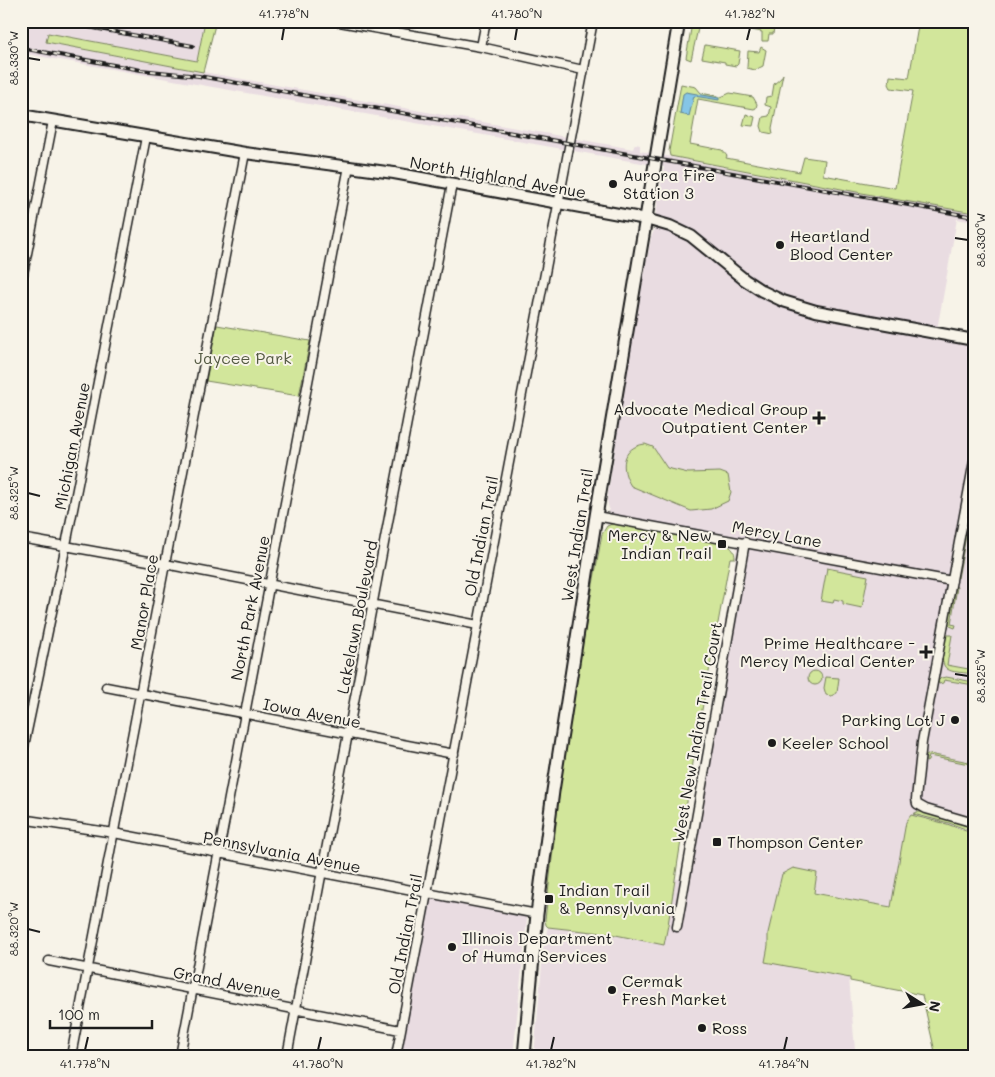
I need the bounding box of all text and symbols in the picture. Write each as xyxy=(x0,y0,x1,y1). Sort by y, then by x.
text: 41.778°N xyxy=(259,5,309,21)
text: 41.780°N xyxy=(492,5,542,21)
text: 41.782°N xyxy=(725,5,775,21)
text: 88.330°W xyxy=(5,31,21,85)
street label: North Highland Avenue xyxy=(408,151,588,202)
place label: Aurora Fire Station 3 xyxy=(623,164,715,203)
marker: Aurora Fire Station 3 xyxy=(607,178,619,190)
text: 88.330°W xyxy=(972,213,988,267)
place label: Heartland Blood Center xyxy=(790,225,893,264)
marker: Heartland Blood Center xyxy=(774,239,786,251)
park label: Jaycee Park xyxy=(194,347,292,368)
street label: Michigan Avenue xyxy=(49,380,94,512)
place label: Advocate Medical Group Outpatient Center xyxy=(613,398,808,437)
marker: Advocate Medical Group Outpatient Center xyxy=(812,411,826,425)
text: 88.325°W xyxy=(5,466,21,520)
street label: West Indian Trail xyxy=(556,467,597,603)
street label: Old Indian Trail xyxy=(459,474,503,598)
street label: Mercy Lane xyxy=(731,515,824,552)
place label: Mercy & New Indian Trail xyxy=(608,524,712,563)
street label: North Park Avenue xyxy=(225,534,274,682)
street label: Lakelawn Boulevard xyxy=(331,538,382,695)
marker: Mercy & New Indian Trail xyxy=(716,538,728,550)
street label: Manor Place xyxy=(125,552,162,652)
street label: West New Indian Trail Court xyxy=(667,620,726,844)
place label: Prime Healthcare - Mercy Medical Center xyxy=(740,632,915,671)
marker: Prime Healthcare - Mercy Medical Center xyxy=(919,645,933,659)
text: 88.325°W xyxy=(972,649,988,703)
street label: Iowa Avenue xyxy=(261,693,363,732)
place label: Parking Lot J xyxy=(842,709,945,730)
marker: Parking Lot J xyxy=(949,714,961,726)
place label: Keeler School xyxy=(782,732,889,753)
marker: Keeler School xyxy=(766,737,778,749)
street label: Pennsylvania Avenue xyxy=(201,826,363,877)
place label: Thompson Center xyxy=(727,831,863,852)
marker: Thompson Center xyxy=(711,836,723,848)
street label: Old Indian Trail xyxy=(383,872,427,996)
place label: Indian Trail & Pennsylvania xyxy=(559,879,675,918)
marker: Indian Trail & Pennsylvania xyxy=(543,893,555,905)
text: 88.320°W xyxy=(5,902,21,956)
place label: Illinois Department of Human Services xyxy=(462,927,612,966)
marker: Illinois Department of Human Services xyxy=(446,941,458,953)
street label: Grand Avenue xyxy=(171,961,283,1002)
place label: Cermak Fresh Market xyxy=(622,970,727,1009)
north arrow xyxy=(898,980,948,1030)
marker: Cermak Fresh Market xyxy=(606,984,618,996)
scale bar xyxy=(50,997,152,1029)
text: N xyxy=(925,1000,946,1014)
text: 100 m xyxy=(58,1004,100,1024)
place label: Ross xyxy=(712,1017,747,1038)
marker: Ross xyxy=(696,1022,708,1034)
text: 41.778°N xyxy=(60,1055,110,1071)
text: 41.780°N xyxy=(293,1055,343,1071)
text: 41.782°N xyxy=(526,1055,576,1071)
text: 41.784°N xyxy=(759,1055,809,1071)

